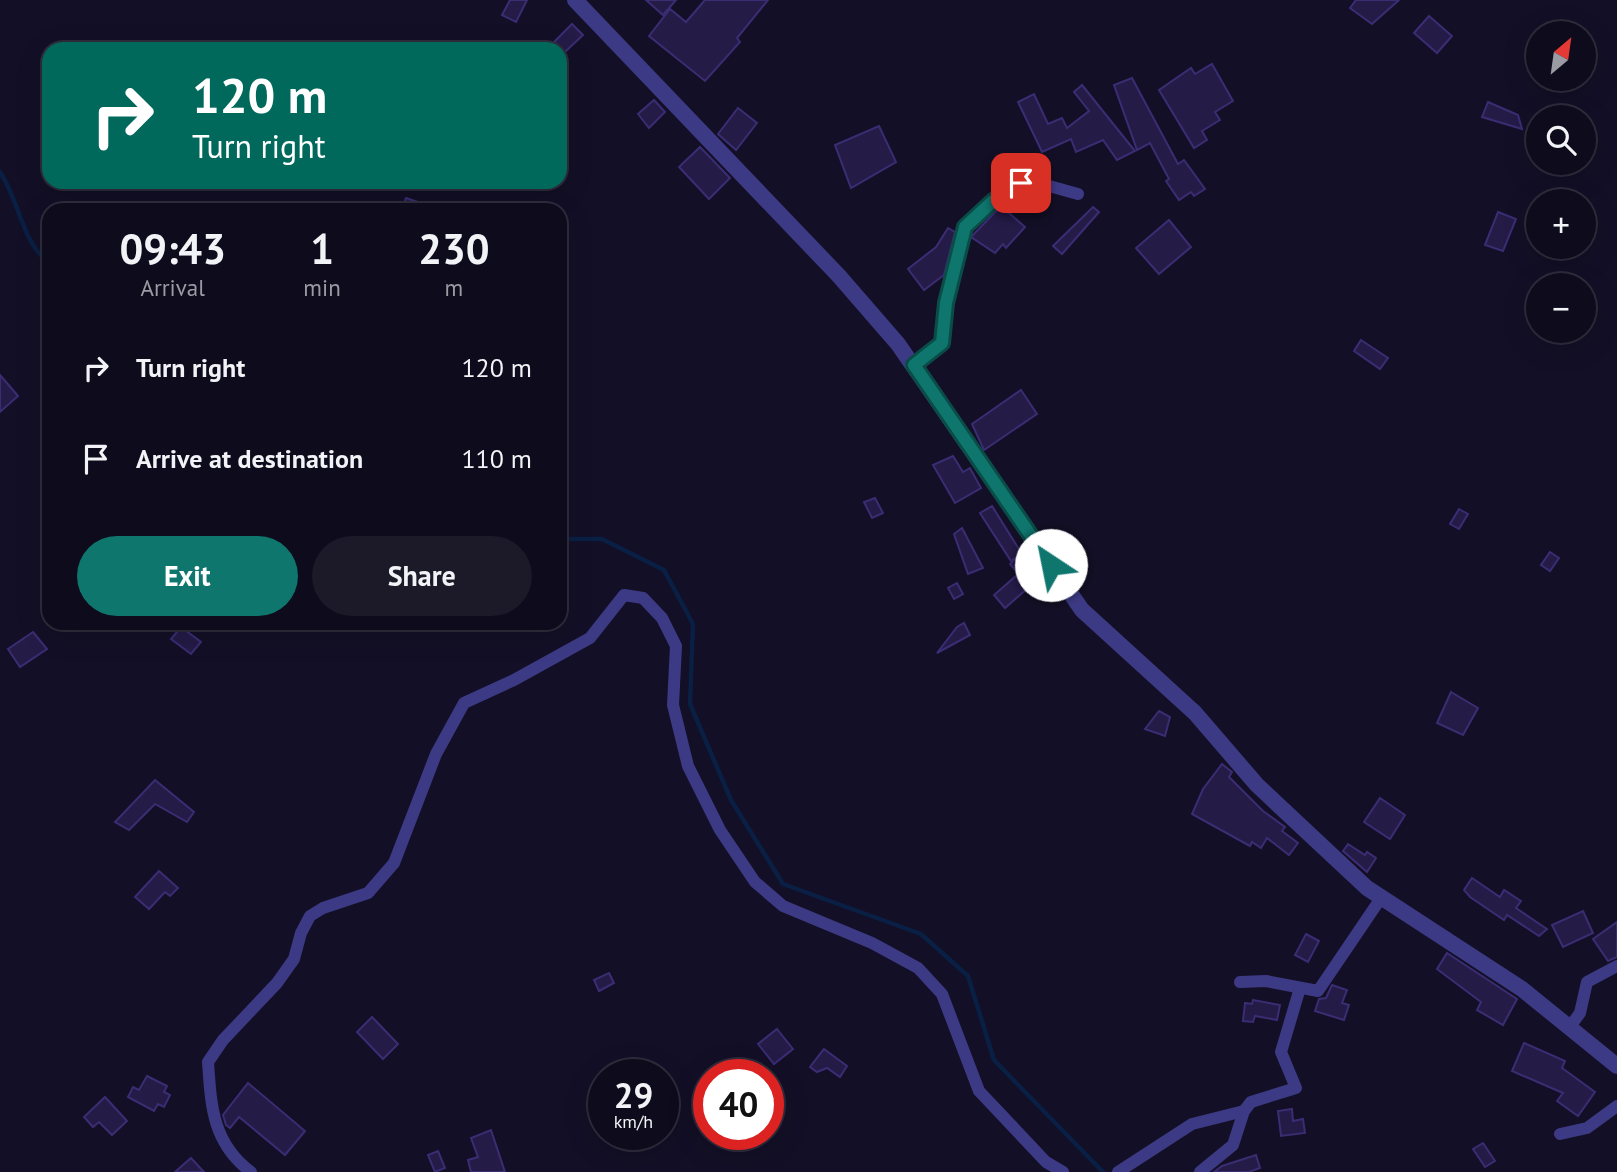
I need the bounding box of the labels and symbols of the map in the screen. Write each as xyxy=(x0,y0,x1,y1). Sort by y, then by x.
north arrow xyxy=(1526,21,1596,91)
pin xyxy=(991,153,1051,213)
position arrow xyxy=(1014,528,1088,602)
speed limit sign: 40 xyxy=(693,1059,784,1150)

